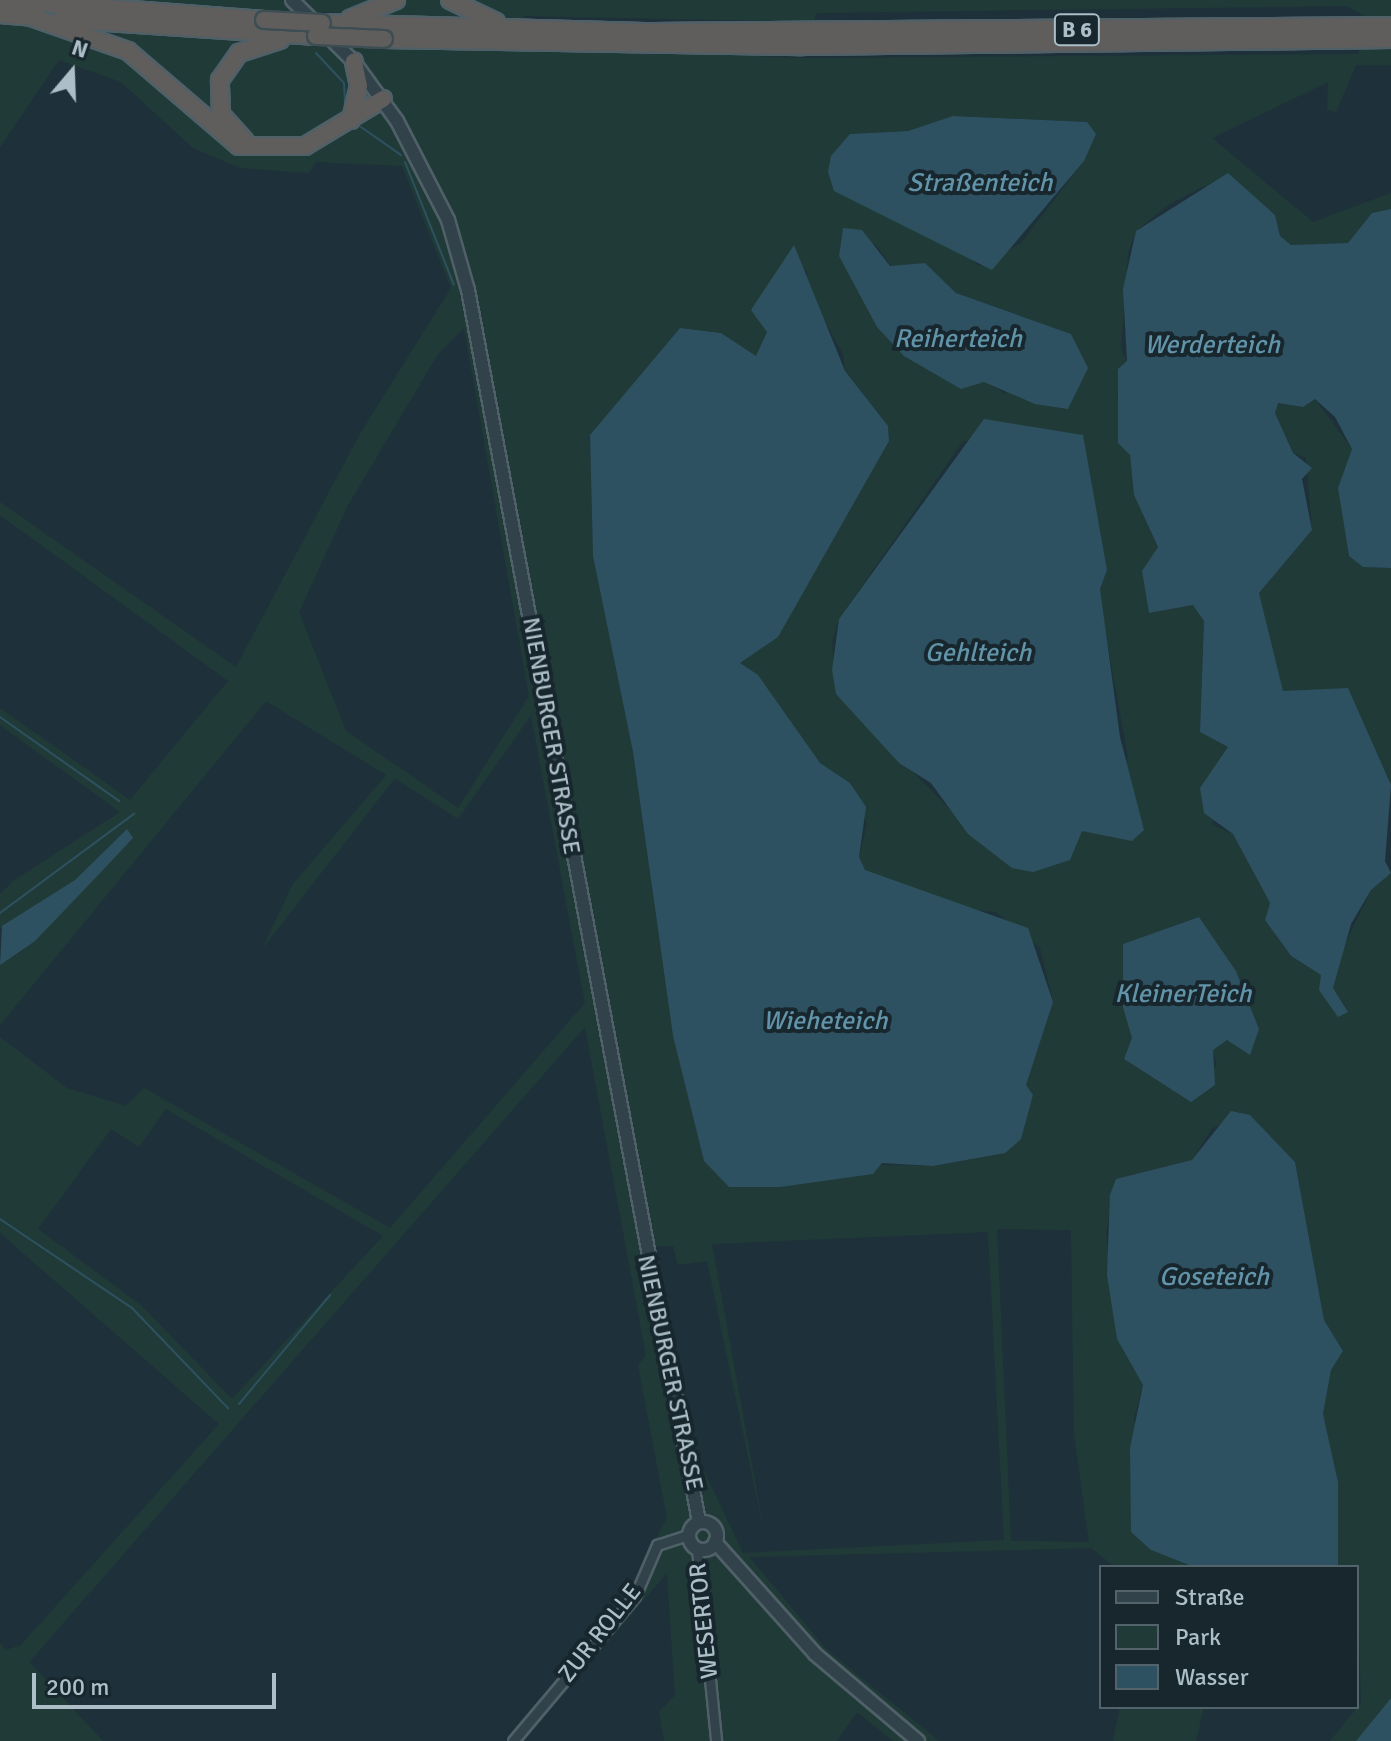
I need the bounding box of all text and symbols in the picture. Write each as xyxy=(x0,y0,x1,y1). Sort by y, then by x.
road number: B 6 xyxy=(1053,12,1101,48)
north arrow xyxy=(32,32,112,112)
text: N xyxy=(68,34,92,64)
water label: Straßenteich xyxy=(908,168,1052,200)
water label: Reiherteich xyxy=(894,324,1022,356)
water label: Werderteich xyxy=(1144,330,1280,362)
street label: NIENBURGER STRASSE xyxy=(516,615,586,857)
water label: Gehlteich xyxy=(925,638,1031,670)
water label: KleinerTeich xyxy=(1115,979,1251,1011)
water label: Wieheteich xyxy=(763,1006,887,1038)
street label: NIENBURGER STRASSE xyxy=(631,1252,709,1494)
water label: Goseteich xyxy=(1159,1262,1269,1294)
street label: WESERTOR xyxy=(684,1562,724,1680)
legend xyxy=(1099,1565,1359,1709)
street label: ZUR ROLLE xyxy=(553,1578,647,1688)
text: Straße xyxy=(1175,1582,1245,1612)
text: Park xyxy=(1175,1622,1221,1652)
scale bar xyxy=(36,1657,280,1707)
text: Wasser xyxy=(1175,1662,1249,1692)
text: 200 m xyxy=(46,1672,109,1702)

